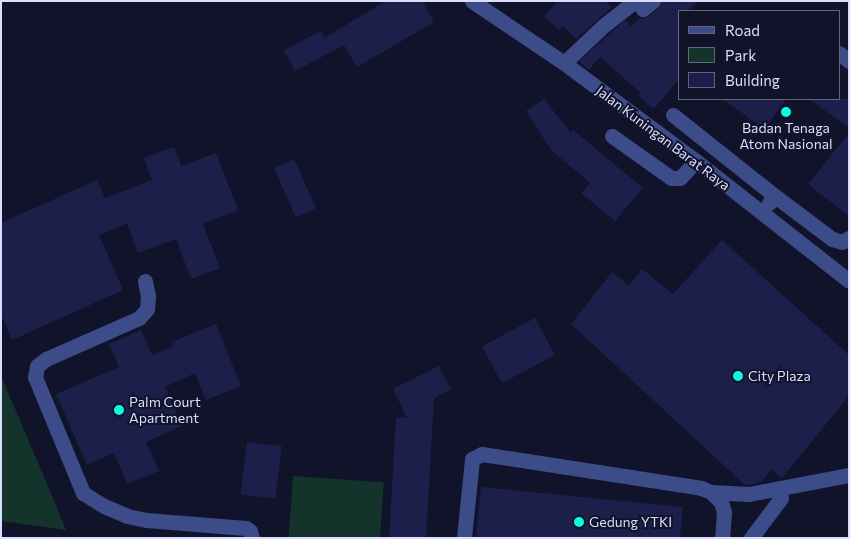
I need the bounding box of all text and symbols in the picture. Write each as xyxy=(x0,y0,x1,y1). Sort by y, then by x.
legend xyxy=(678,10,840,100)
text: Road xyxy=(725,21,760,39)
text: Park xyxy=(725,46,756,64)
text: Building xyxy=(725,71,780,89)
street label: Jalan Kuningan Barat Raya xyxy=(593,82,733,194)
marker: Badan Tenaga Atom Nasional xyxy=(780,106,792,118)
place label: Badan Tenaga Atom Nasional xyxy=(739,120,833,152)
place label: City Plaza xyxy=(748,368,811,384)
marker: City Plaza xyxy=(732,370,744,382)
place label: Palm Court Apartment xyxy=(129,394,201,427)
marker: Palm Court Apartment xyxy=(113,404,125,416)
place label: Gedung YTKI xyxy=(589,514,672,530)
marker: Gedung YTKI xyxy=(573,516,585,528)

